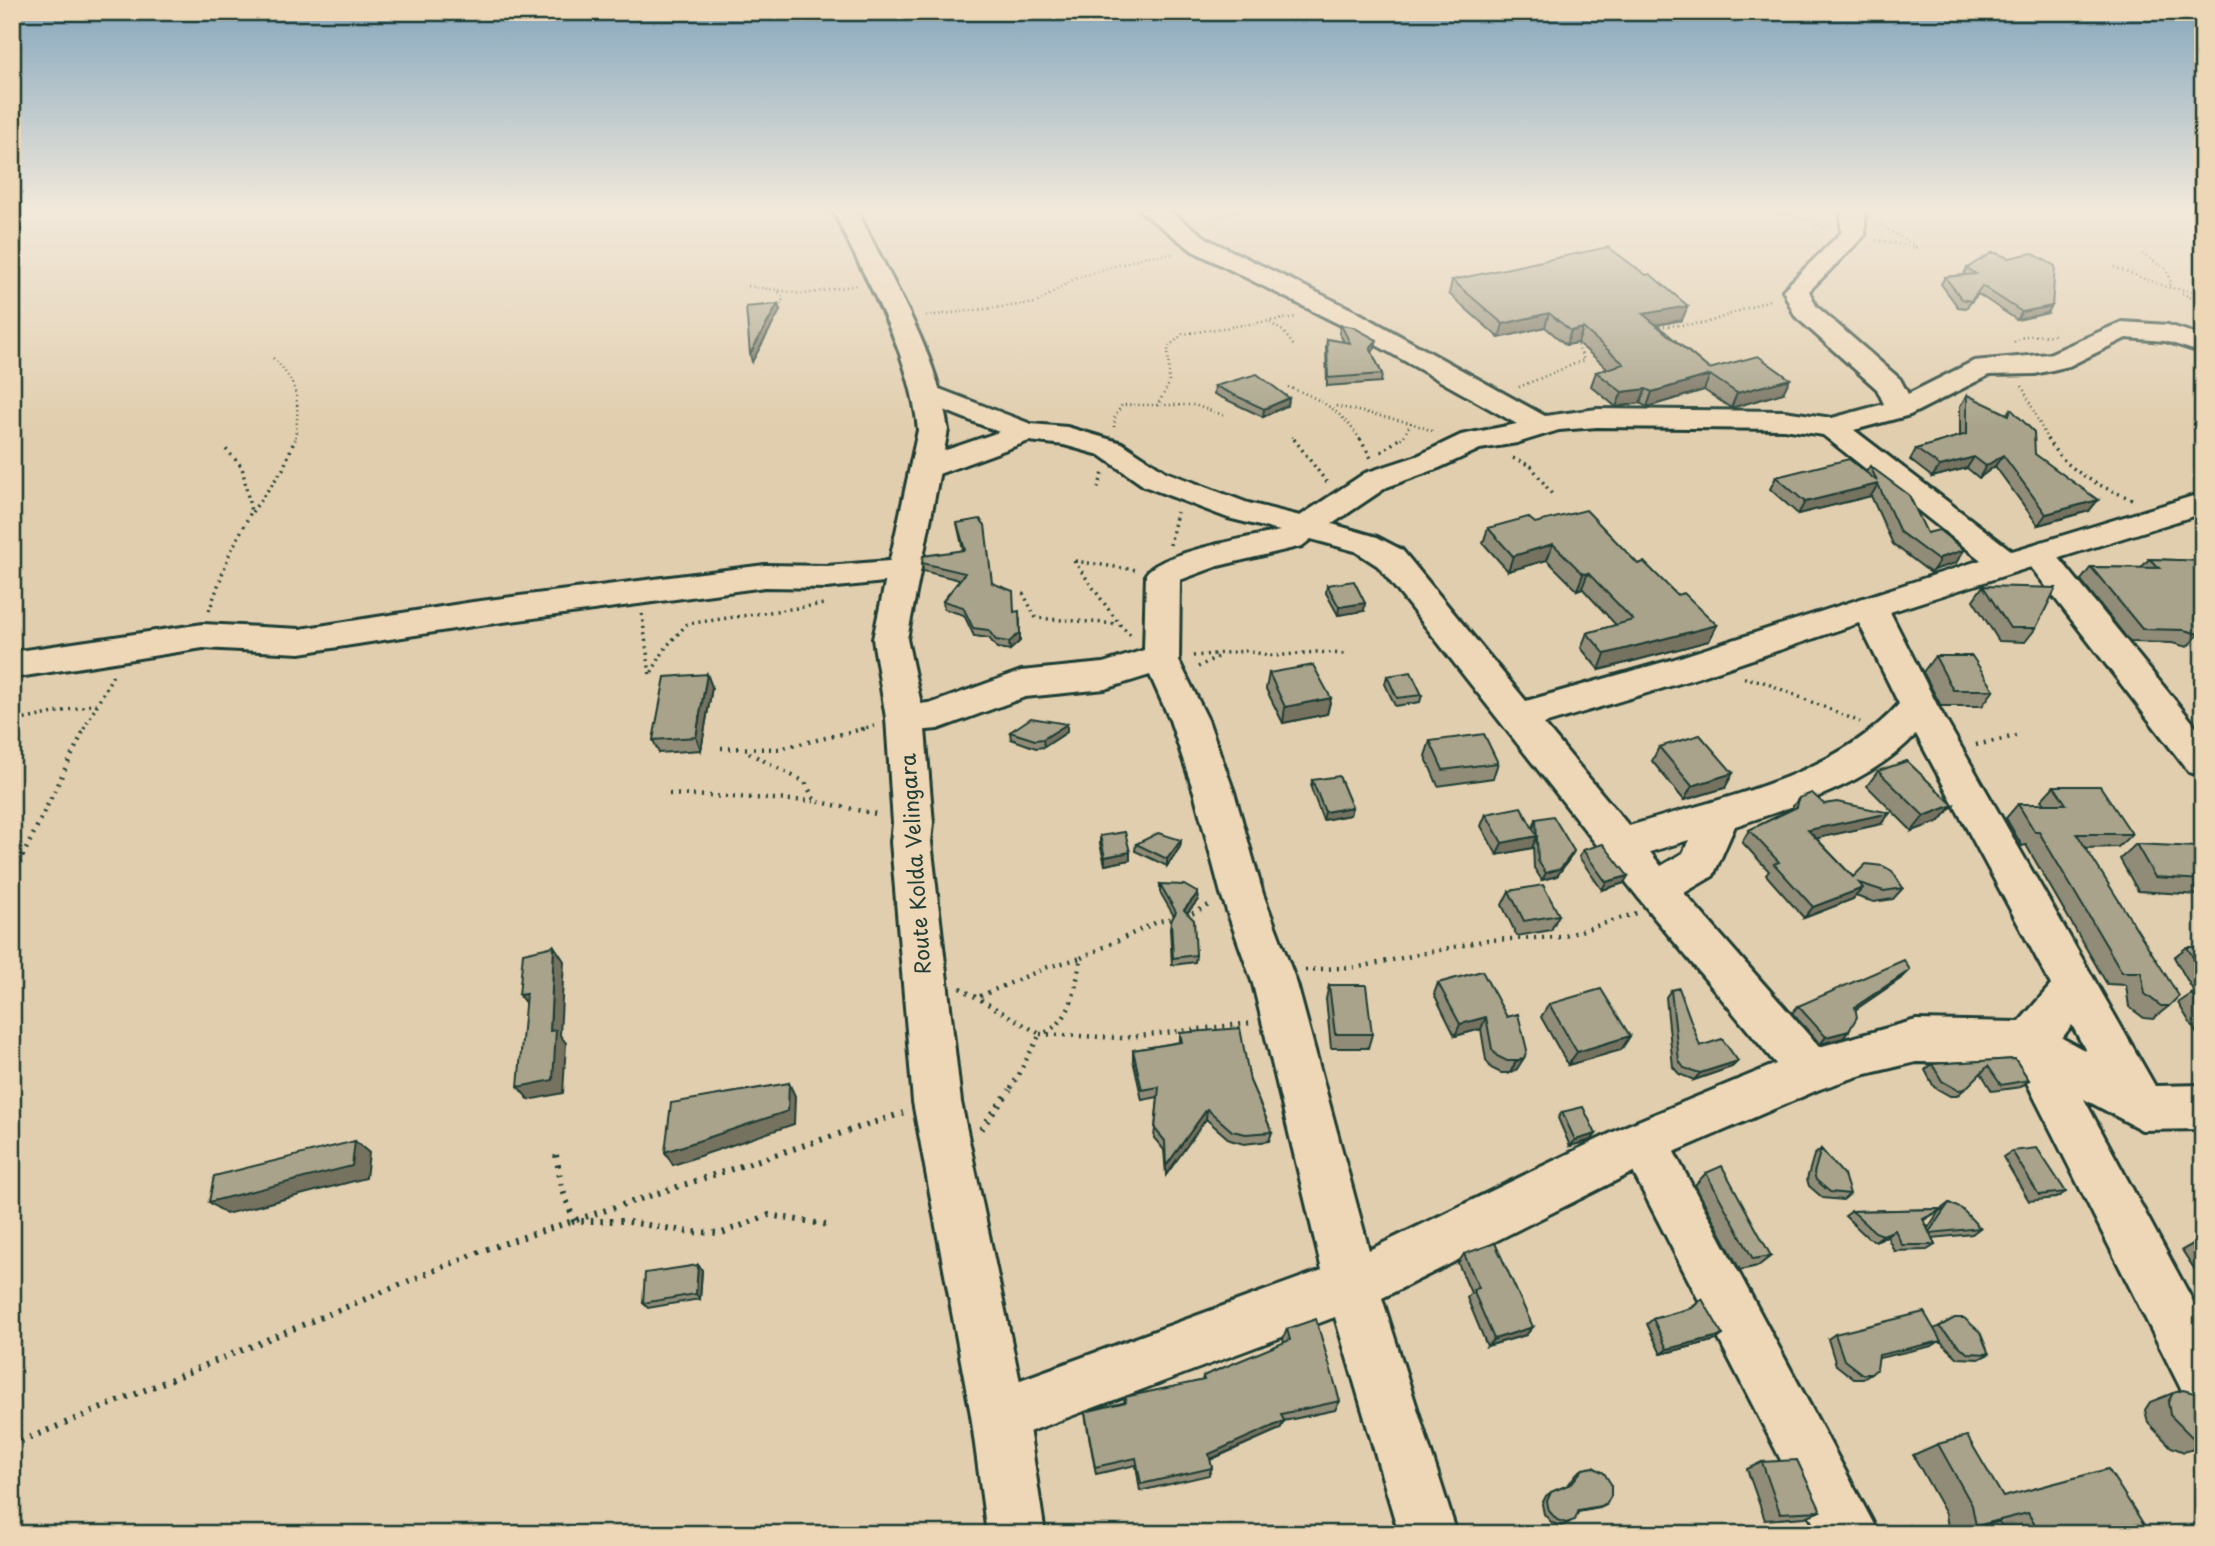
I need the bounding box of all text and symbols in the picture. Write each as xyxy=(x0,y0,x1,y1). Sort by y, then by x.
street label: Route Kolda Velingara xyxy=(890,752,938,976)

